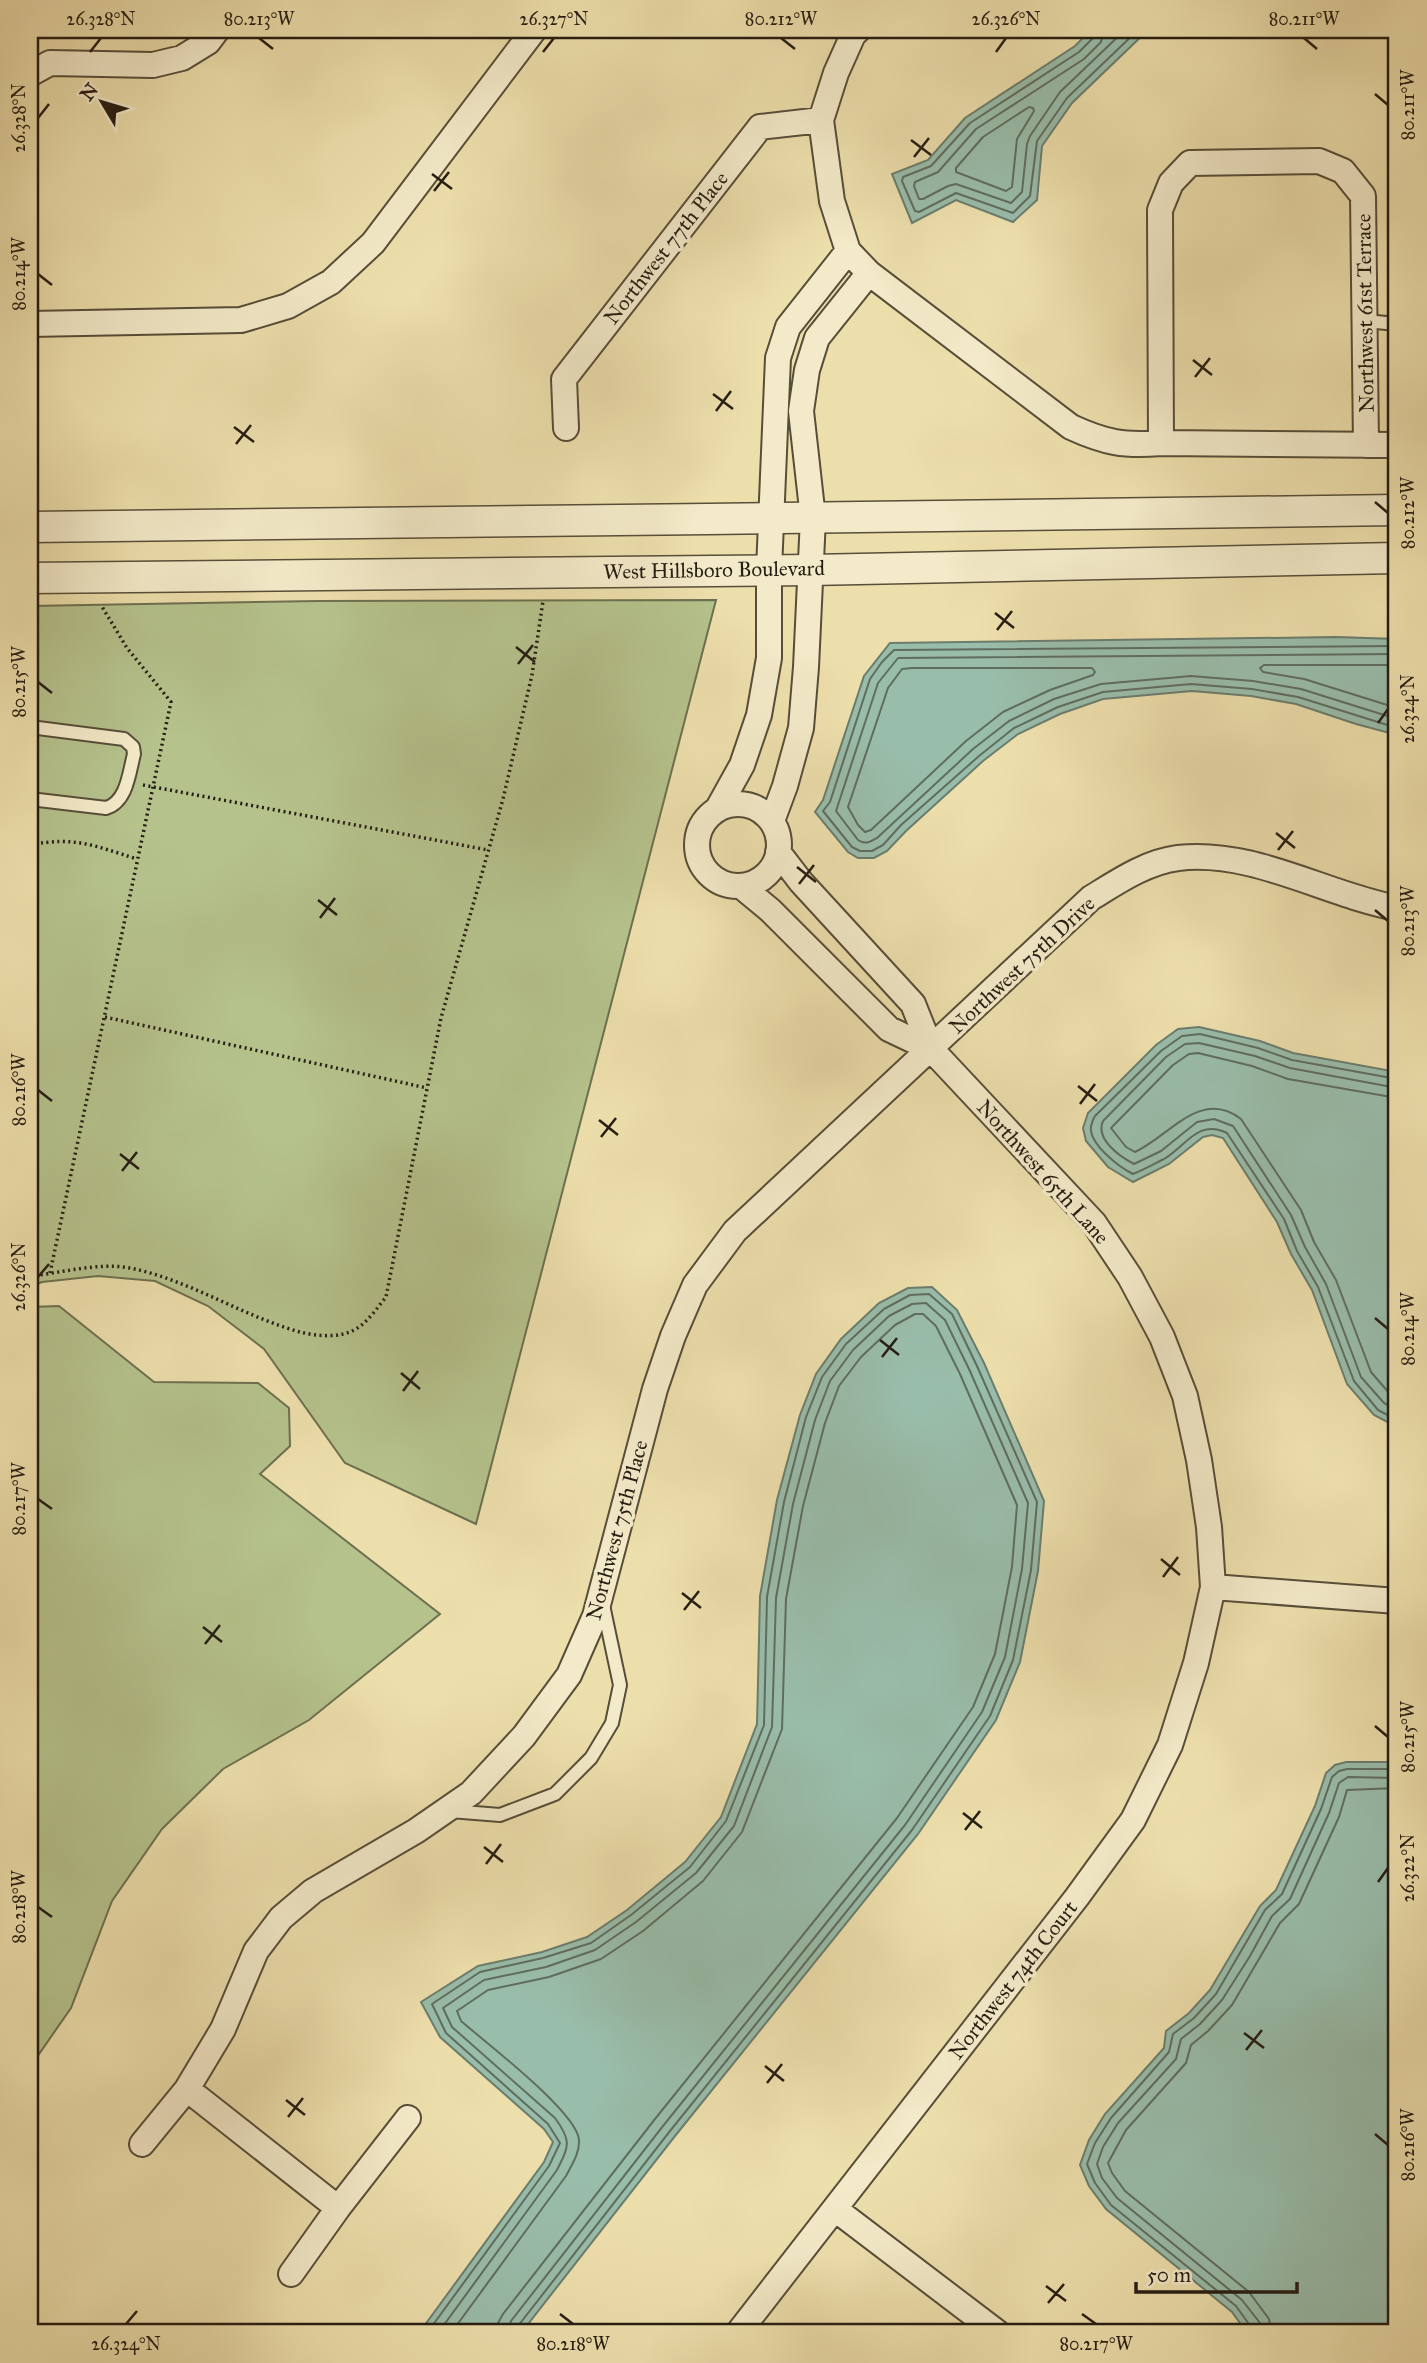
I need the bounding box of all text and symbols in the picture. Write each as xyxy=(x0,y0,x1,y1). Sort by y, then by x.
text: 26.328°N xyxy=(66,8,136,30)
text: 80.213°W xyxy=(224,8,295,30)
text: 26.327°N xyxy=(520,8,588,30)
text: 80.212°W xyxy=(745,8,818,30)
text: 26.326°N xyxy=(972,8,1040,30)
text: 80.211°W xyxy=(1269,8,1340,30)
north arrow xyxy=(66,66,136,136)
text: 80.211°W xyxy=(1397,69,1419,140)
text: N xyxy=(75,78,103,105)
text: 26.328°N xyxy=(8,83,30,153)
street label: Northwest 77th Place xyxy=(598,166,734,330)
street label: Northwest 61st Terrace xyxy=(1350,213,1380,413)
text: 80.214°W xyxy=(8,236,30,311)
text: 80.212°W xyxy=(1397,476,1419,549)
street label: West Hillsboro Boulevard xyxy=(603,555,825,585)
text: 80.215°W xyxy=(8,645,30,718)
text: 26.324°N xyxy=(1397,674,1419,744)
text: 80.213°W xyxy=(1397,885,1419,956)
street label: Northwest 75th Drive xyxy=(944,891,1101,1039)
text: 80.216°W xyxy=(8,1053,30,1126)
street label: Northwest 65th Lane xyxy=(971,1094,1115,1250)
text: 26.326°N xyxy=(8,1243,30,1311)
text: 80.214°W xyxy=(1397,1291,1419,1366)
street label: Northwest 75th Place xyxy=(580,1437,654,1623)
text: 80.217°W xyxy=(8,1462,30,1535)
text: 80.215°W xyxy=(1397,1700,1419,1773)
text: 26.322°N xyxy=(1397,1834,1419,1902)
text: 80.218°W xyxy=(8,1870,30,1943)
street label: Northwest 74th Court xyxy=(943,1895,1083,2065)
text: 80.216°W xyxy=(1397,2108,1419,2181)
scale bar xyxy=(1136,2251,1298,2295)
text: 50 m xyxy=(1147,2262,1192,2288)
text: 26.324°N xyxy=(91,2333,161,2355)
text: 80.218°W xyxy=(537,2333,610,2355)
text: 80.217°W xyxy=(1060,2333,1133,2355)

